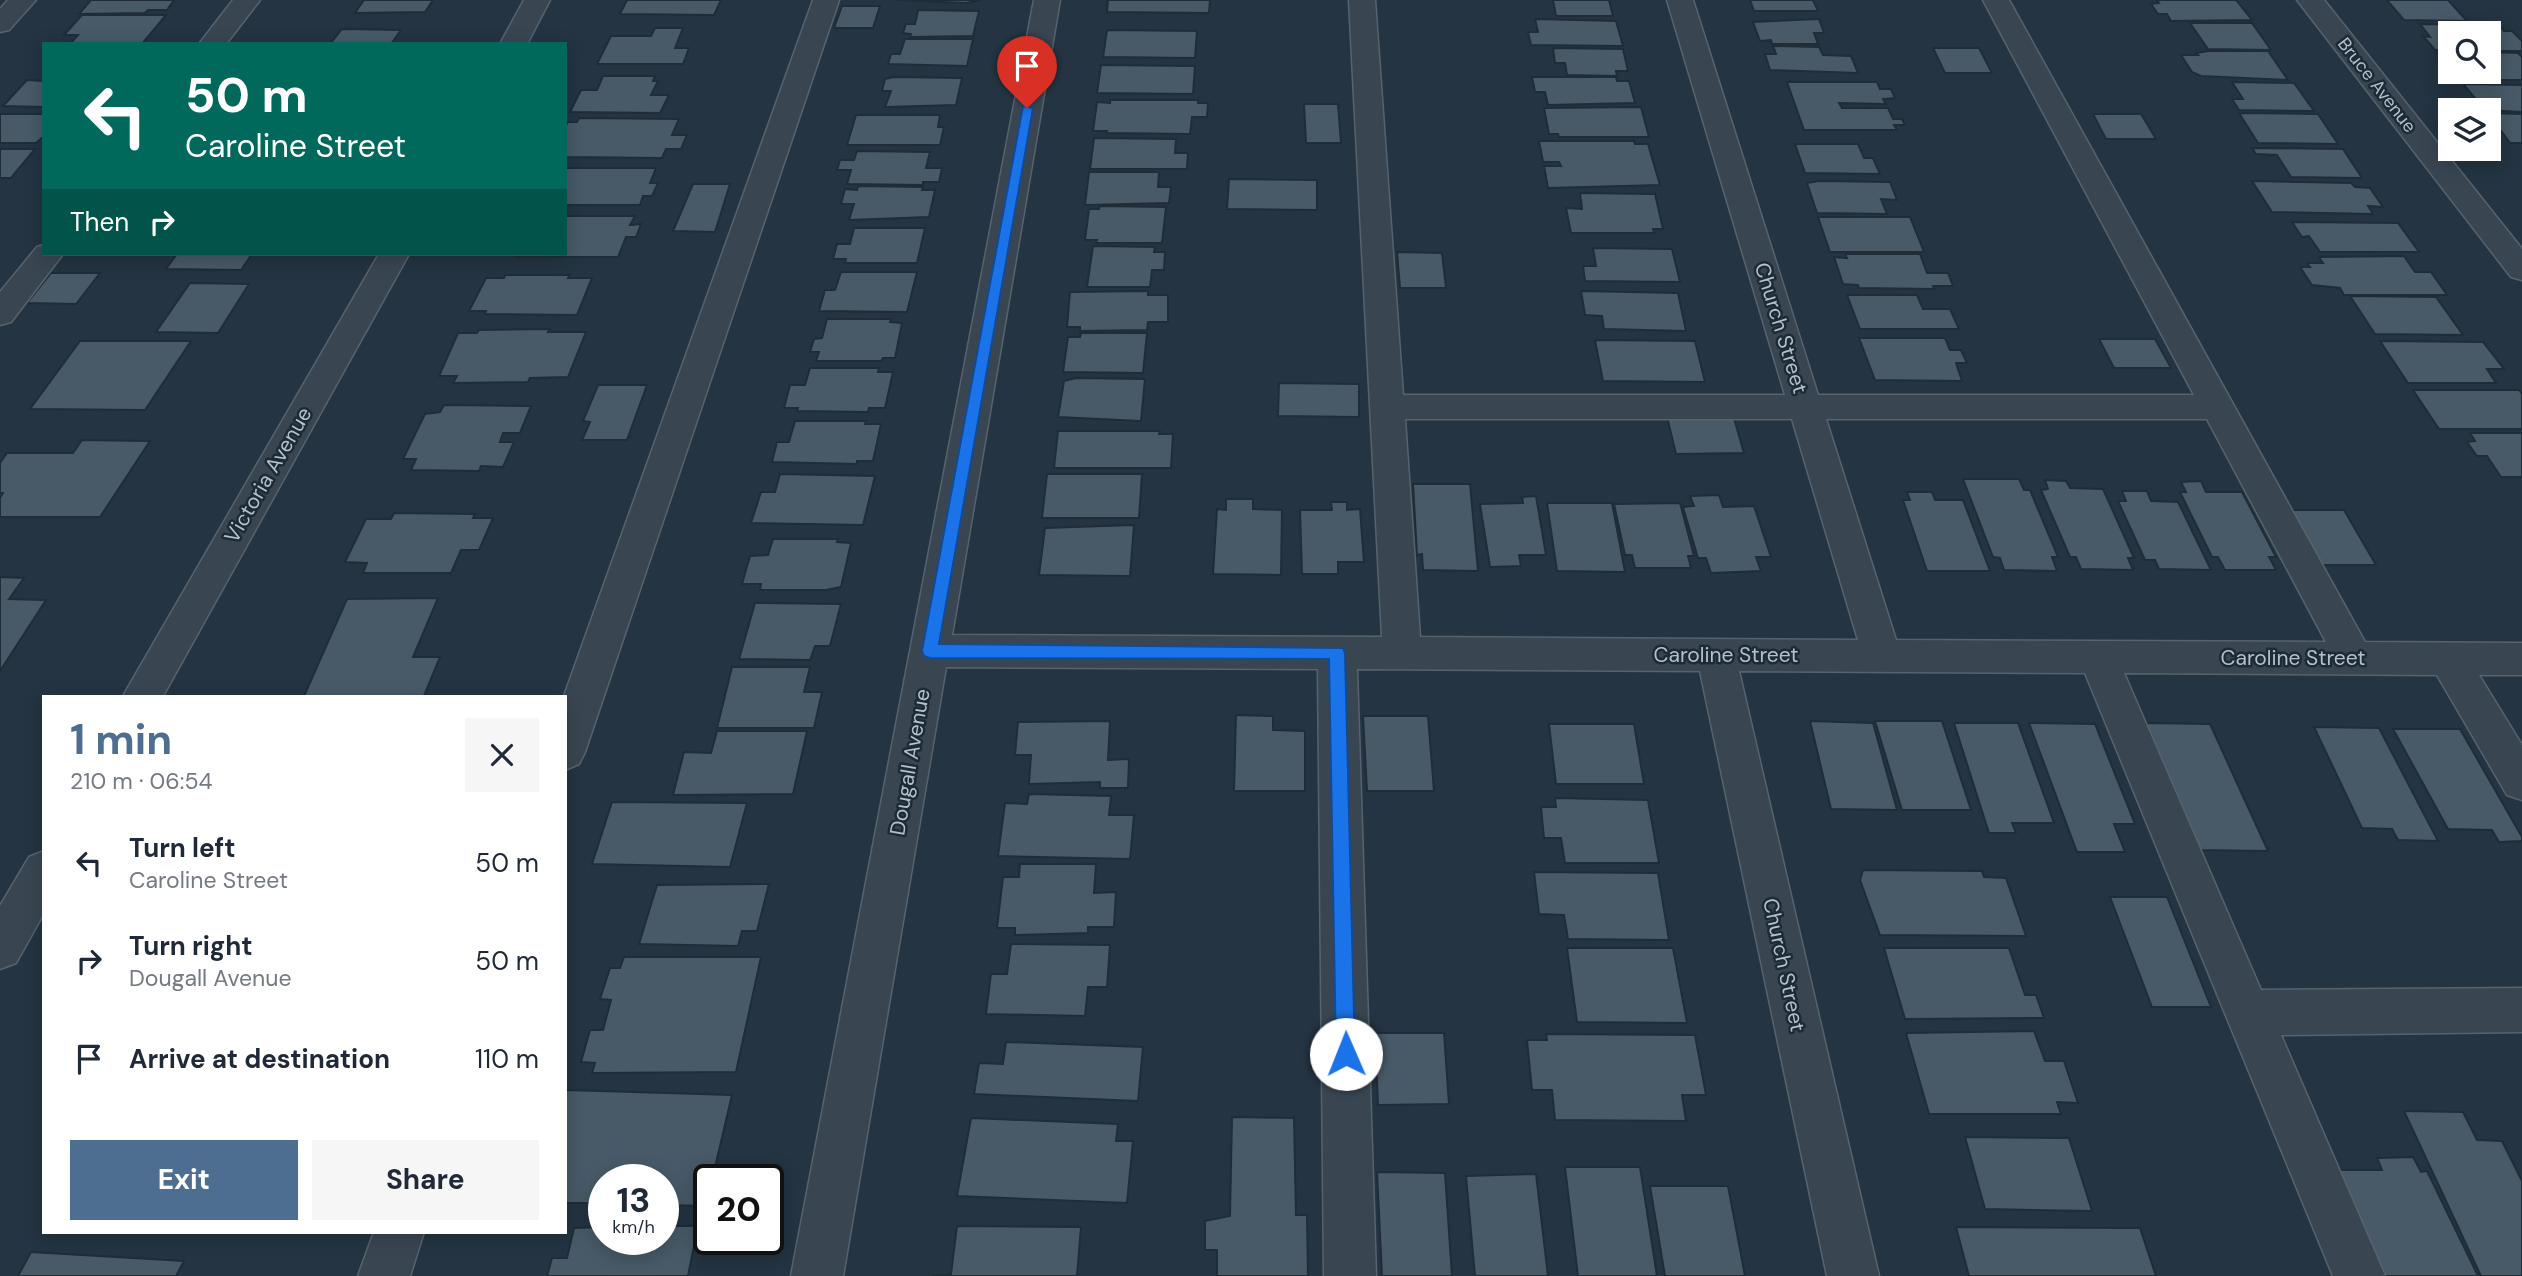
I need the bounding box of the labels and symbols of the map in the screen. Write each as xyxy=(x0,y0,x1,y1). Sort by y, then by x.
street label: Bruce Avenue xyxy=(2332,33,2422,137)
pin xyxy=(997,36,1057,108)
street label: Church Street xyxy=(1748,259,1814,397)
street label: Victoria Avenue xyxy=(218,402,318,548)
street label: Caroline Street xyxy=(1653,641,1799,669)
street label: Caroline Street xyxy=(2220,644,2366,672)
street label: Dougall Avenue xyxy=(883,686,937,837)
street label: Church Street xyxy=(1756,896,1812,1034)
position arrow xyxy=(1309,1017,1383,1091)
speed limit sign: 20 xyxy=(693,1164,784,1255)

